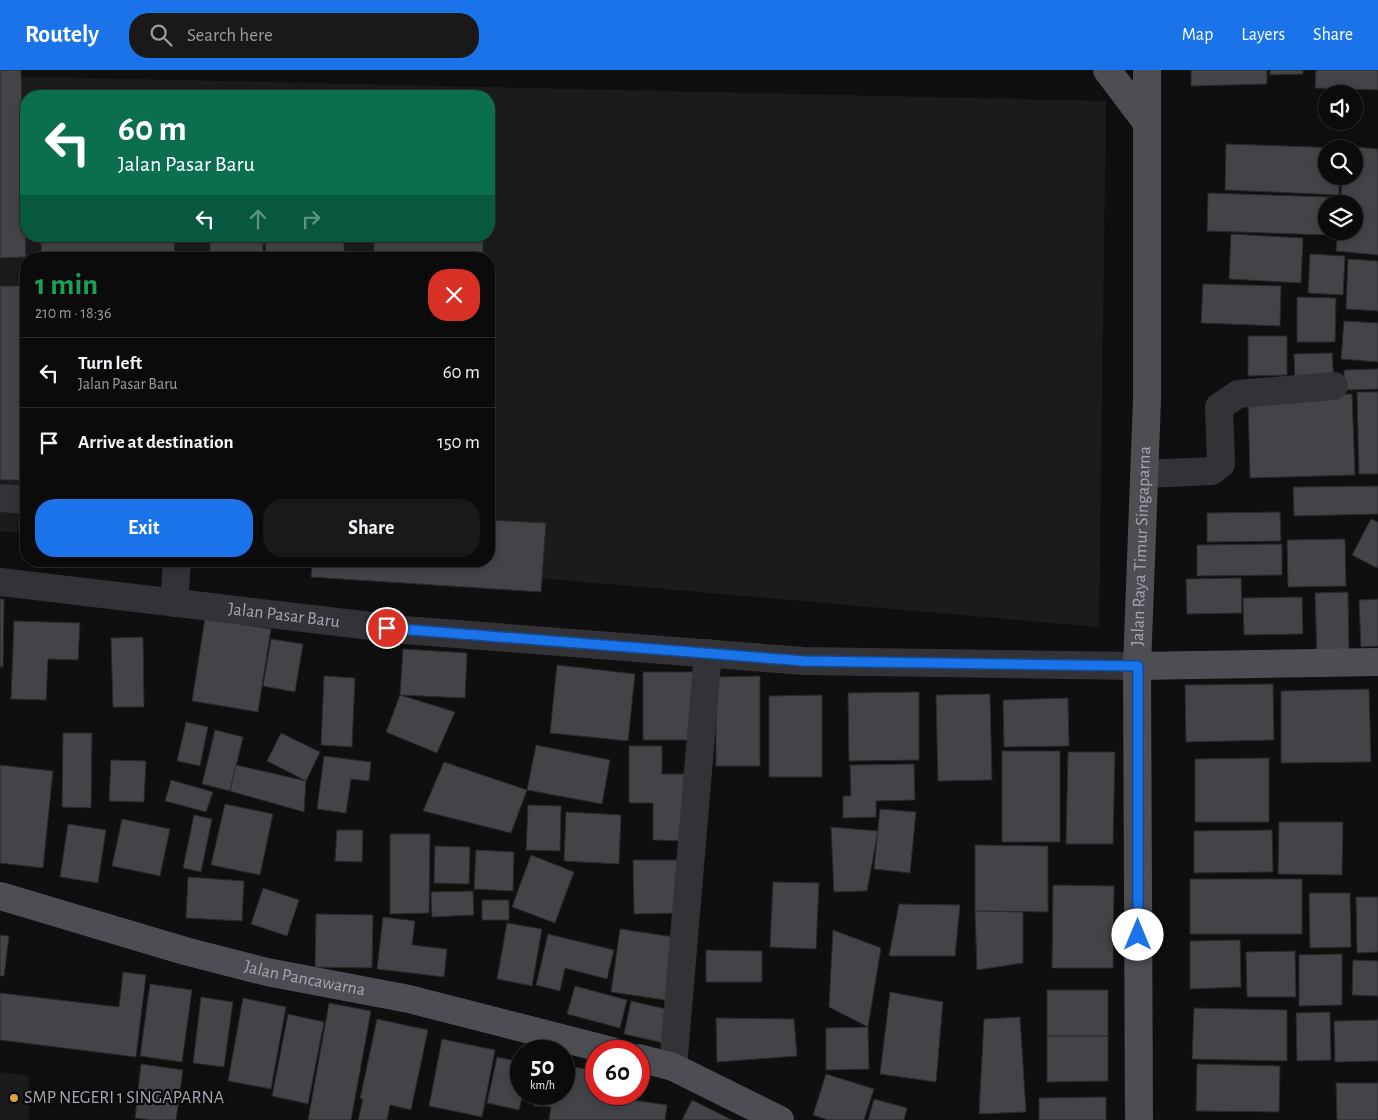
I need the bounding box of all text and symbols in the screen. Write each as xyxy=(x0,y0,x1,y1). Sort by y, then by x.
search box xyxy=(129,13,479,58)
icon: search xyxy=(147,21,175,49)
text: Routely xyxy=(25,23,99,47)
text: Search here xyxy=(187,26,273,45)
text: Map xyxy=(1182,26,1213,44)
text: Layers xyxy=(1241,26,1285,44)
text: Share xyxy=(1313,26,1353,44)
map controls xyxy=(1318,85,1363,240)
button: sound xyxy=(1318,85,1363,130)
icon: left xyxy=(35,110,100,175)
text: 60 m xyxy=(118,112,187,147)
button: search xyxy=(1318,140,1363,185)
text: Jalan Pasar Baru xyxy=(118,153,255,175)
button: layers xyxy=(1318,195,1363,240)
icon: left xyxy=(191,205,219,233)
icon: ahead xyxy=(244,205,272,233)
icon: right xyxy=(297,205,325,233)
button: close xyxy=(428,269,480,321)
text: 1 min xyxy=(35,270,98,300)
text: 210 m · 18:36 xyxy=(35,305,111,321)
text: Turn left xyxy=(78,354,142,373)
icon: left xyxy=(35,359,63,387)
text: 60 m xyxy=(443,363,480,382)
text: Jalan Pasar Baru xyxy=(78,376,178,392)
icon: arrive xyxy=(35,429,63,457)
text: Arrive at destination xyxy=(78,433,234,452)
text: 150 m xyxy=(437,433,480,452)
street label: Jalan Raya Timur Singaparna xyxy=(1129,446,1154,646)
button: Exit xyxy=(35,499,253,557)
button: Share xyxy=(263,499,480,557)
street label: Jalan Pasar Baru xyxy=(227,600,341,631)
pin xyxy=(366,607,408,649)
icon: arrive xyxy=(373,614,401,642)
position arrow xyxy=(1111,908,1163,960)
street label: Jalan Pancawarna xyxy=(242,958,367,1000)
speed limit sign: 60 xyxy=(585,1040,650,1105)
text: 50 xyxy=(531,1054,554,1079)
text: km/h xyxy=(530,1079,555,1091)
place label: SMP NEGERI 1 SINGAPARNA xyxy=(24,1089,225,1107)
marker: SMP NEGERI 1 SINGAPARNA xyxy=(8,1092,20,1104)

